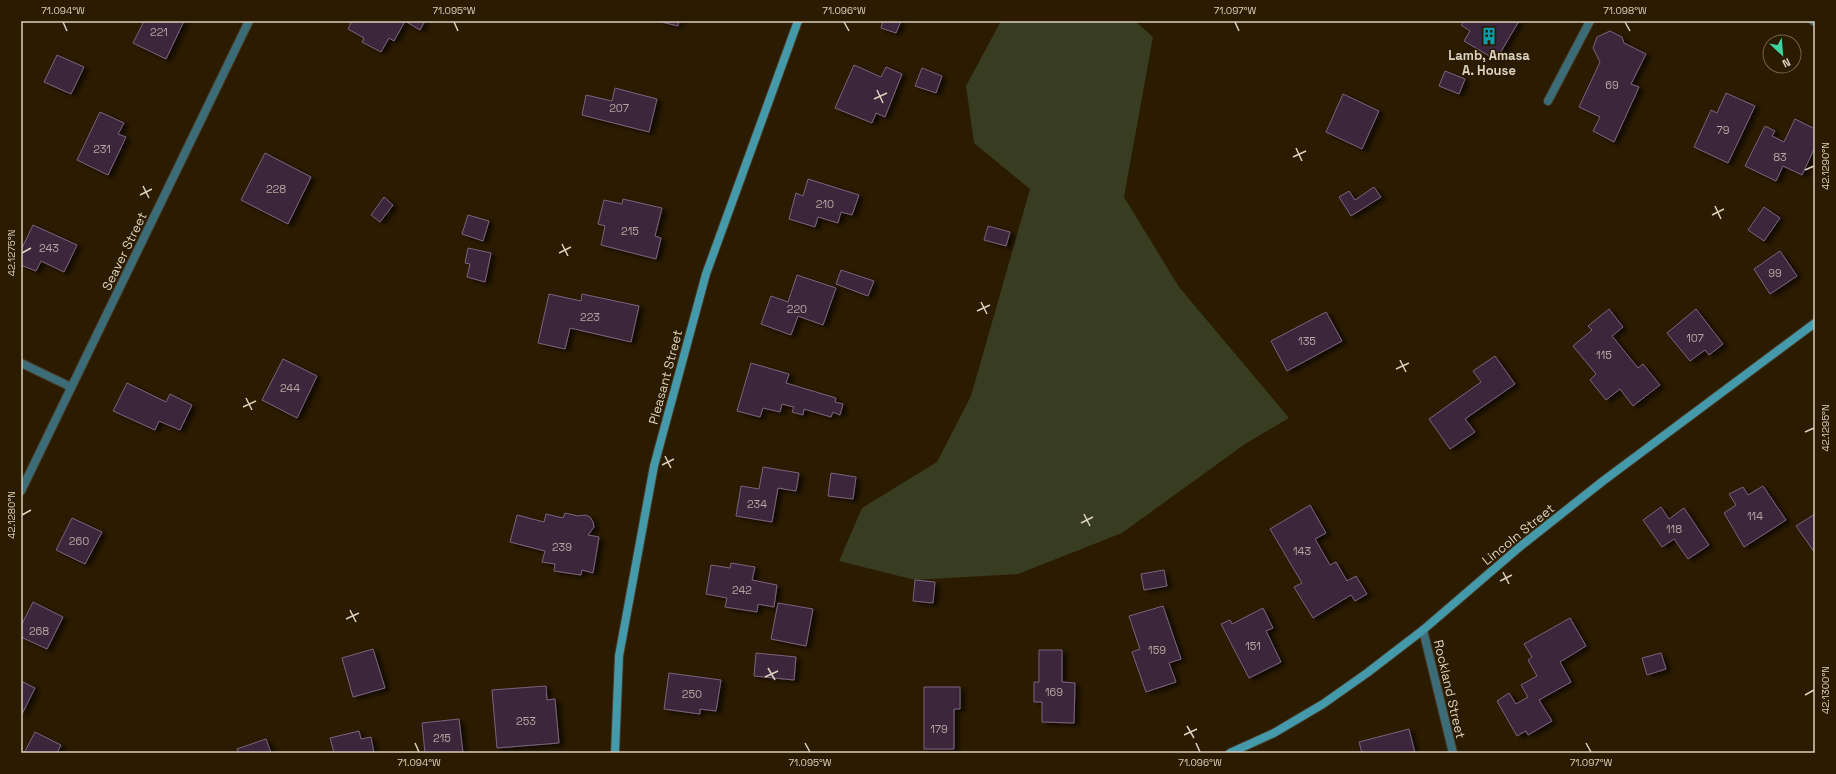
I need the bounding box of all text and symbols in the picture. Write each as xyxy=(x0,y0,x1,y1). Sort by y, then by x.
text: 71.094°W xyxy=(41,4,85,17)
text: 71.095°W xyxy=(432,4,476,17)
text: 71.096°W xyxy=(822,4,866,17)
text: 71.097°W xyxy=(1214,4,1257,17)
text: 71.098°W xyxy=(1603,4,1647,17)
house number: 221 xyxy=(150,25,168,39)
building icon: Lamb, Amasa A. House xyxy=(1479,26,1499,46)
north arrow xyxy=(1762,34,1802,74)
place label: Lamb, Amasa A. House xyxy=(1448,47,1530,79)
text: N xyxy=(1780,55,1793,71)
house number: 69 xyxy=(1605,78,1619,92)
house number: 207 xyxy=(609,101,629,115)
house number: 79 xyxy=(1717,123,1730,137)
house number: 231 xyxy=(93,142,111,156)
text: 42.1290°N xyxy=(1819,142,1832,190)
house number: 83 xyxy=(1773,150,1787,164)
house number: 228 xyxy=(266,182,286,196)
house number: 210 xyxy=(816,197,834,211)
street label: Seaver Street xyxy=(98,209,151,293)
house number: 215 xyxy=(621,224,639,238)
text: 42.1275°N xyxy=(5,230,18,276)
house number: 243 xyxy=(39,241,59,255)
house number: 99 xyxy=(1768,266,1782,280)
house number: 220 xyxy=(787,302,807,316)
house number: 223 xyxy=(580,310,600,324)
street label: Pleasant Street xyxy=(645,328,686,426)
house number: 107 xyxy=(1686,331,1704,345)
house number: 135 xyxy=(1298,334,1316,348)
house number: 115 xyxy=(1596,348,1612,362)
house number: 244 xyxy=(280,381,300,395)
text: 42.1295°N xyxy=(1819,404,1832,452)
text: 42.1280°N xyxy=(5,491,18,539)
house number: 234 xyxy=(747,497,767,511)
street label: Lincoln Street xyxy=(1479,500,1558,569)
house number: 114 xyxy=(1747,509,1763,523)
house number: 118 xyxy=(1666,522,1682,536)
house number: 260 xyxy=(69,534,89,548)
house number: 239 xyxy=(552,540,572,554)
house number: 143 xyxy=(1293,544,1311,558)
house number: 242 xyxy=(732,583,752,597)
house number: 268 xyxy=(29,624,49,638)
street label: Rockland Street xyxy=(1430,638,1469,740)
house number: 151 xyxy=(1245,639,1261,653)
house number: 159 xyxy=(1148,643,1166,657)
text: 42.1300°N xyxy=(1819,666,1832,714)
house number: 169 xyxy=(1045,685,1063,699)
house number: 250 xyxy=(682,687,702,701)
house number: 253 xyxy=(516,714,536,728)
house number: 179 xyxy=(930,722,948,736)
house number: 215 xyxy=(433,731,451,745)
text: 71.094°W xyxy=(397,756,441,769)
text: 71.095°W xyxy=(788,756,832,769)
text: 71.096°W xyxy=(1178,756,1222,769)
text: 71.097°W xyxy=(1570,756,1613,769)

